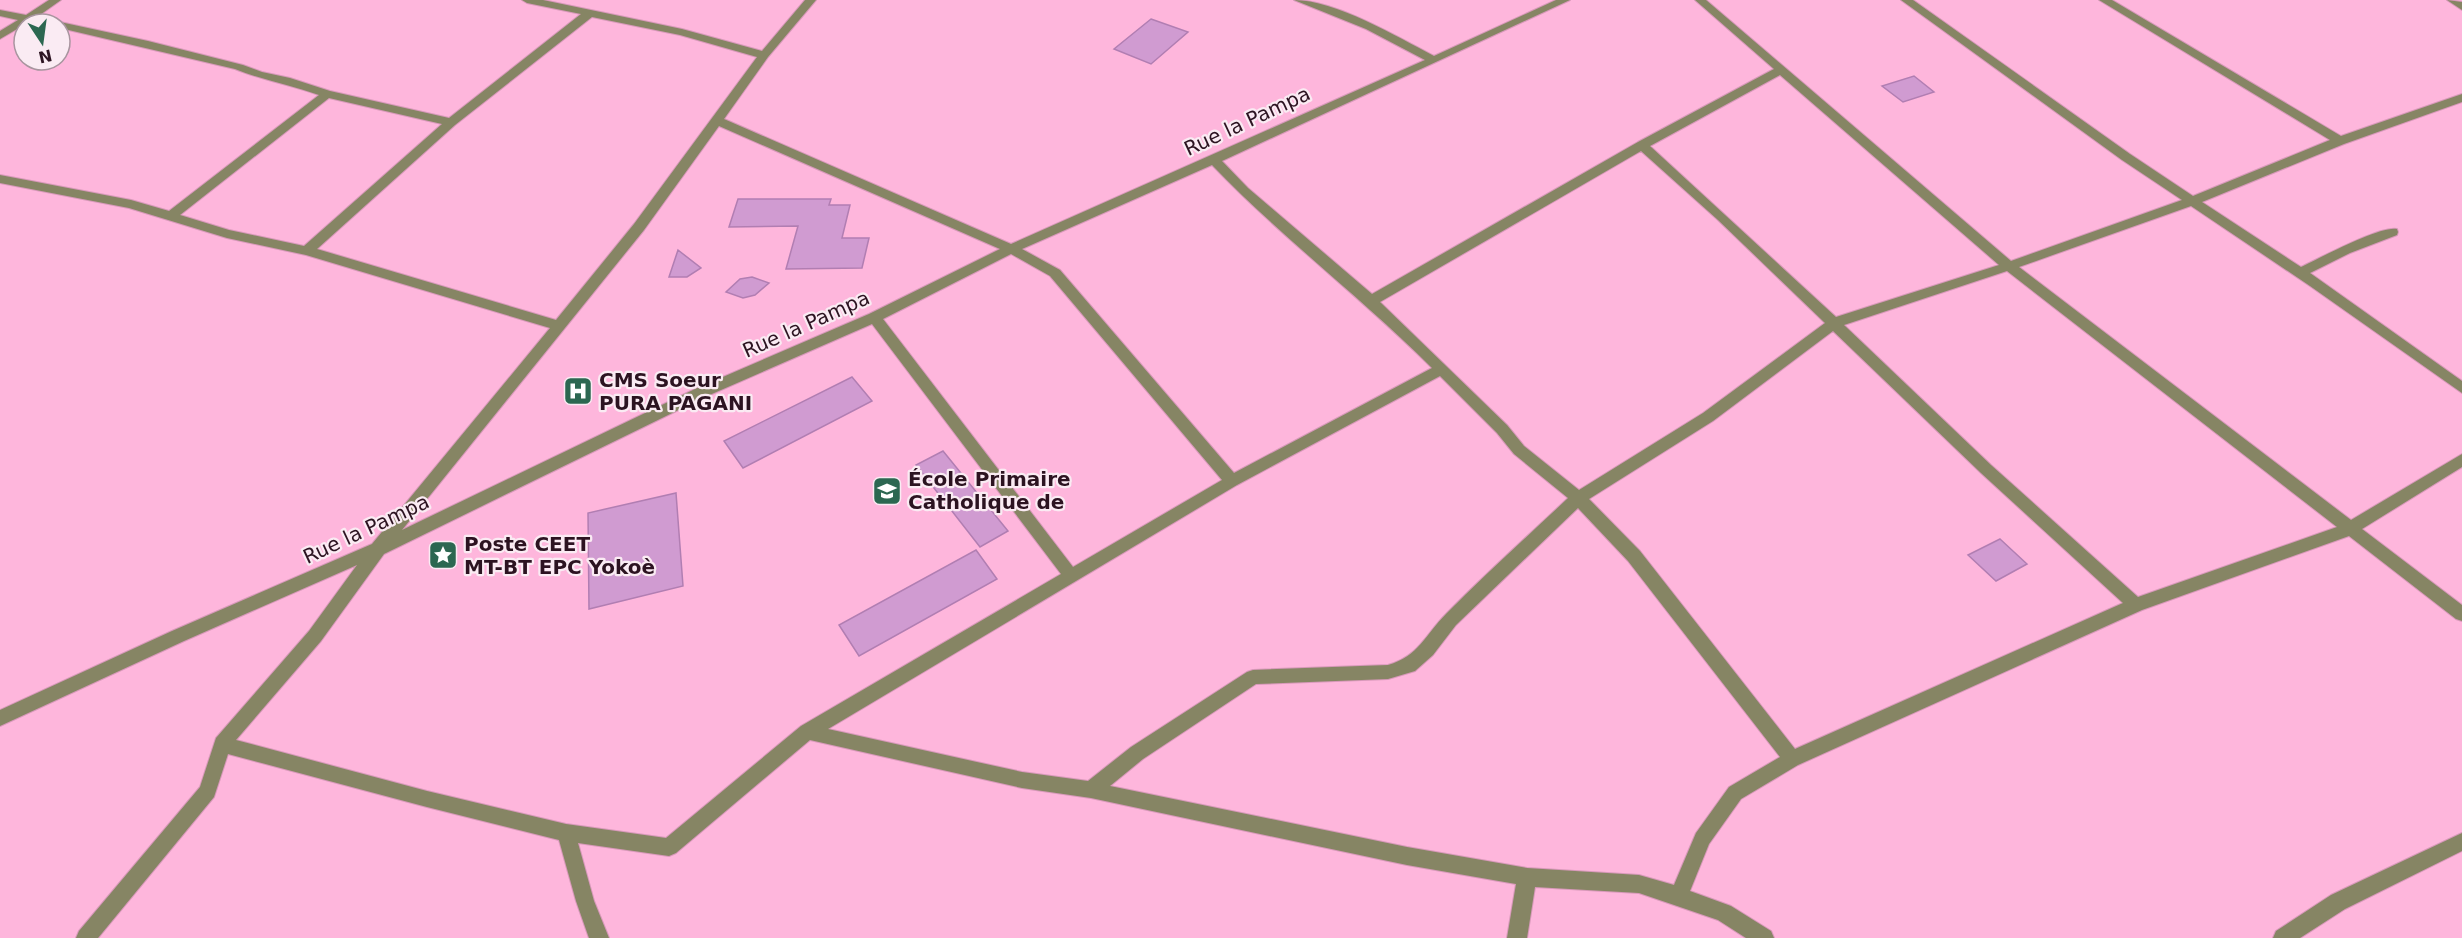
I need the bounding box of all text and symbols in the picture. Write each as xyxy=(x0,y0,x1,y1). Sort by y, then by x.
north arrow xyxy=(12,12,72,72)
text: N xyxy=(37,45,54,67)
street label: Rue la Pampa xyxy=(1180,81,1314,161)
street label: Rue la Pampa xyxy=(739,285,873,363)
place label: CMS Soeur PURA PAGANI xyxy=(599,368,752,415)
hospital icon: CMS Soeur PURA PAGANI xyxy=(562,375,594,407)
place label: École Primaire Catholique de xyxy=(908,467,1071,514)
school or university icon: École Primaire Catholique de xyxy=(871,475,903,507)
street label: Rue la Pampa xyxy=(299,489,433,569)
place label: Poste CEET MT-BT EPC Yokoè xyxy=(464,532,655,579)
place icon: Poste CEET MT-BT EPC Yokoè xyxy=(427,539,459,571)

